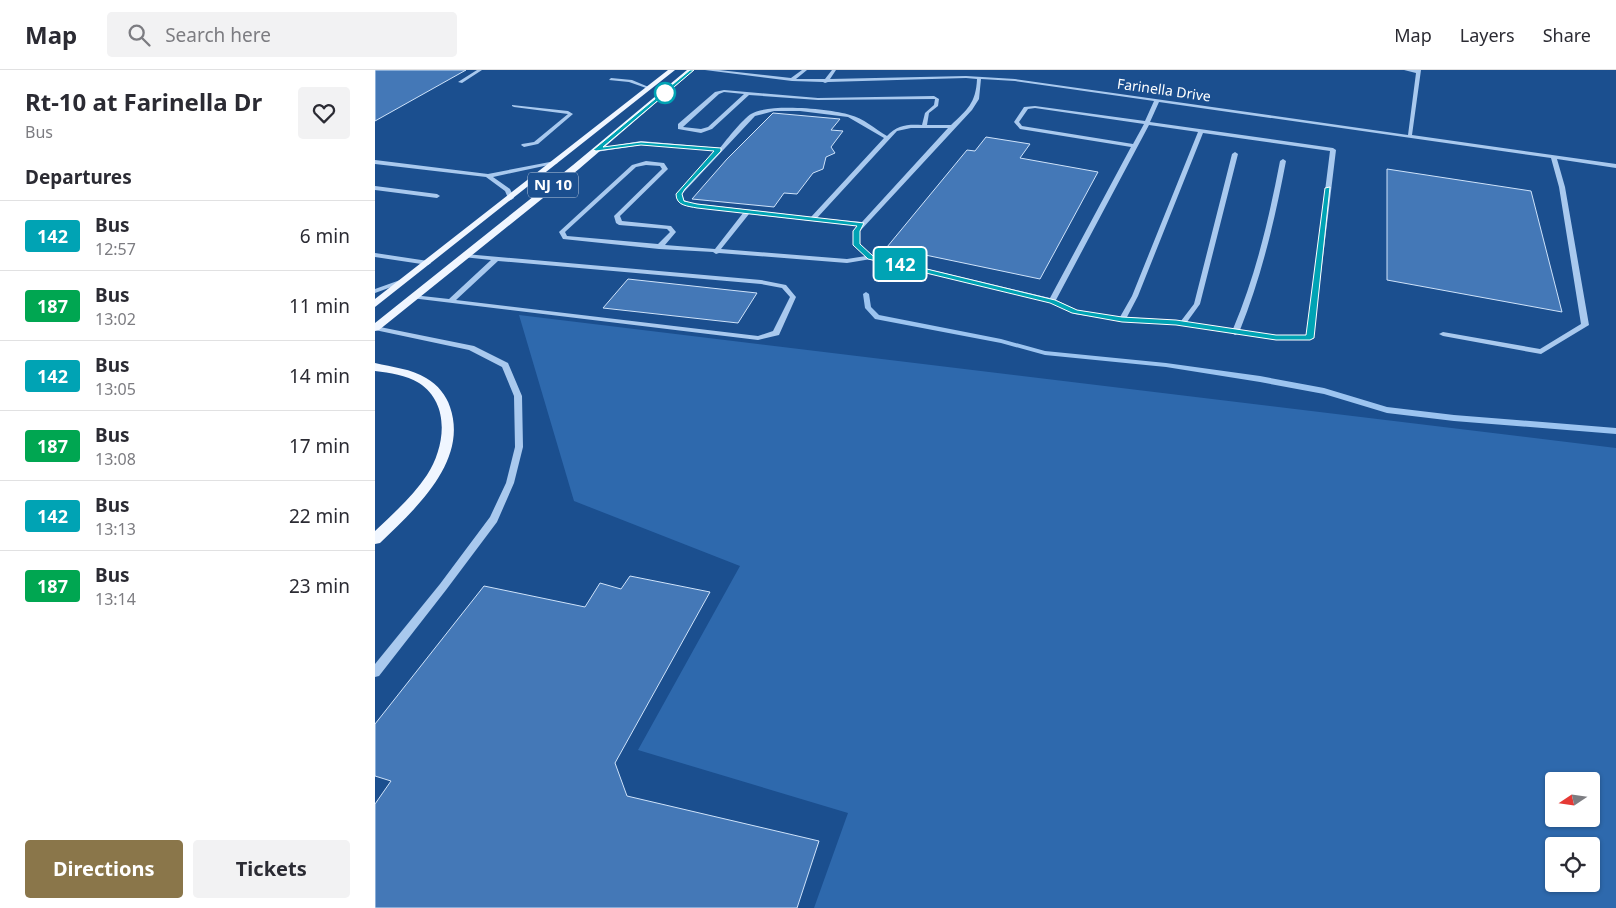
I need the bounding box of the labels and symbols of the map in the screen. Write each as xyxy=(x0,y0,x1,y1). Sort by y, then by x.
street label: Farinella Drive xyxy=(1116,74,1212,105)
unlabelled marker xyxy=(654,82,676,104)
road number: NJ 10 xyxy=(528,172,578,198)
line badge: 142 xyxy=(871,248,929,280)
north arrow xyxy=(1545,772,1600,828)

